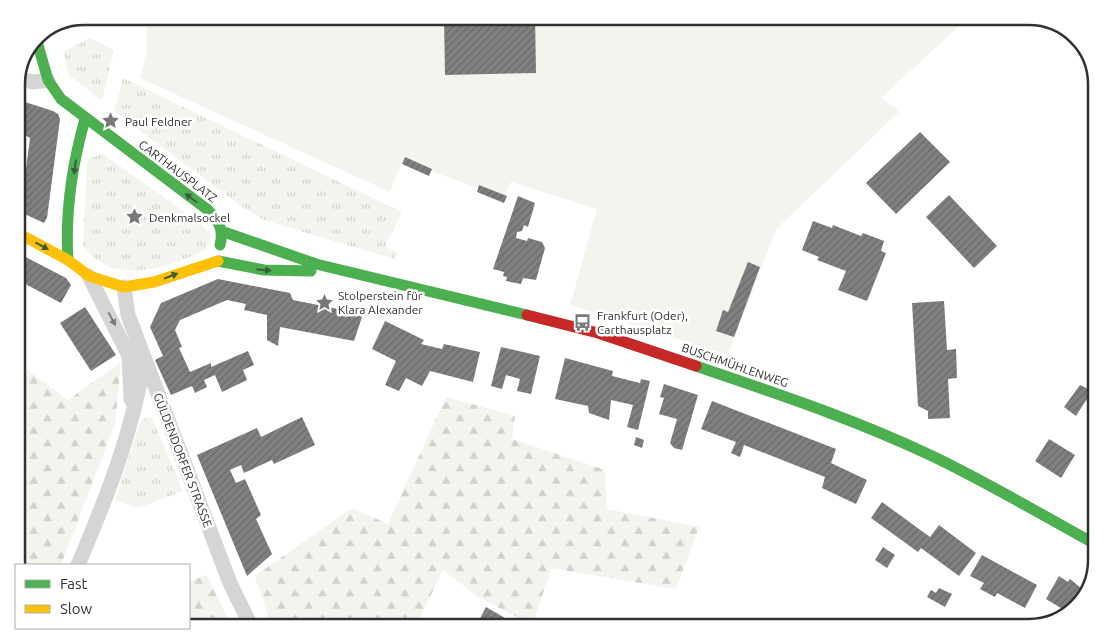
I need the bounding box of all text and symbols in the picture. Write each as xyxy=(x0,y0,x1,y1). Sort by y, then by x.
place icon: Paul Feldner xyxy=(101,111,121,131)
place label: Paul Feldner xyxy=(125,115,193,128)
street label: CARTHAUSPLATZ xyxy=(136,137,220,205)
one-way arrow xyxy=(71,159,79,175)
one-way arrow xyxy=(185,192,198,203)
place icon: Denkmalsockel xyxy=(125,207,145,227)
place label: Denkmalsockel xyxy=(149,211,230,224)
one-way arrow xyxy=(35,242,49,250)
one-way arrow xyxy=(256,266,272,274)
one-way arrow xyxy=(164,272,179,280)
place label: Stolperstein für Klara Alexander xyxy=(338,289,423,316)
place icon: Stolperstein für Klara Alexander xyxy=(314,292,334,312)
place label: Frankfurt (Oder), Carthausplatz xyxy=(597,309,688,336)
one-way arrow xyxy=(108,312,116,327)
bus stop icon: Frankfurt (Oder), Carthausplatz xyxy=(573,312,593,332)
street label: BUSCHMÜHLENWEG xyxy=(680,341,790,389)
street label: GÜLDENDORFER STRASSE xyxy=(151,391,215,529)
legend xyxy=(15,564,190,629)
text: Fast xyxy=(60,575,88,592)
text: Slow xyxy=(60,600,93,617)

